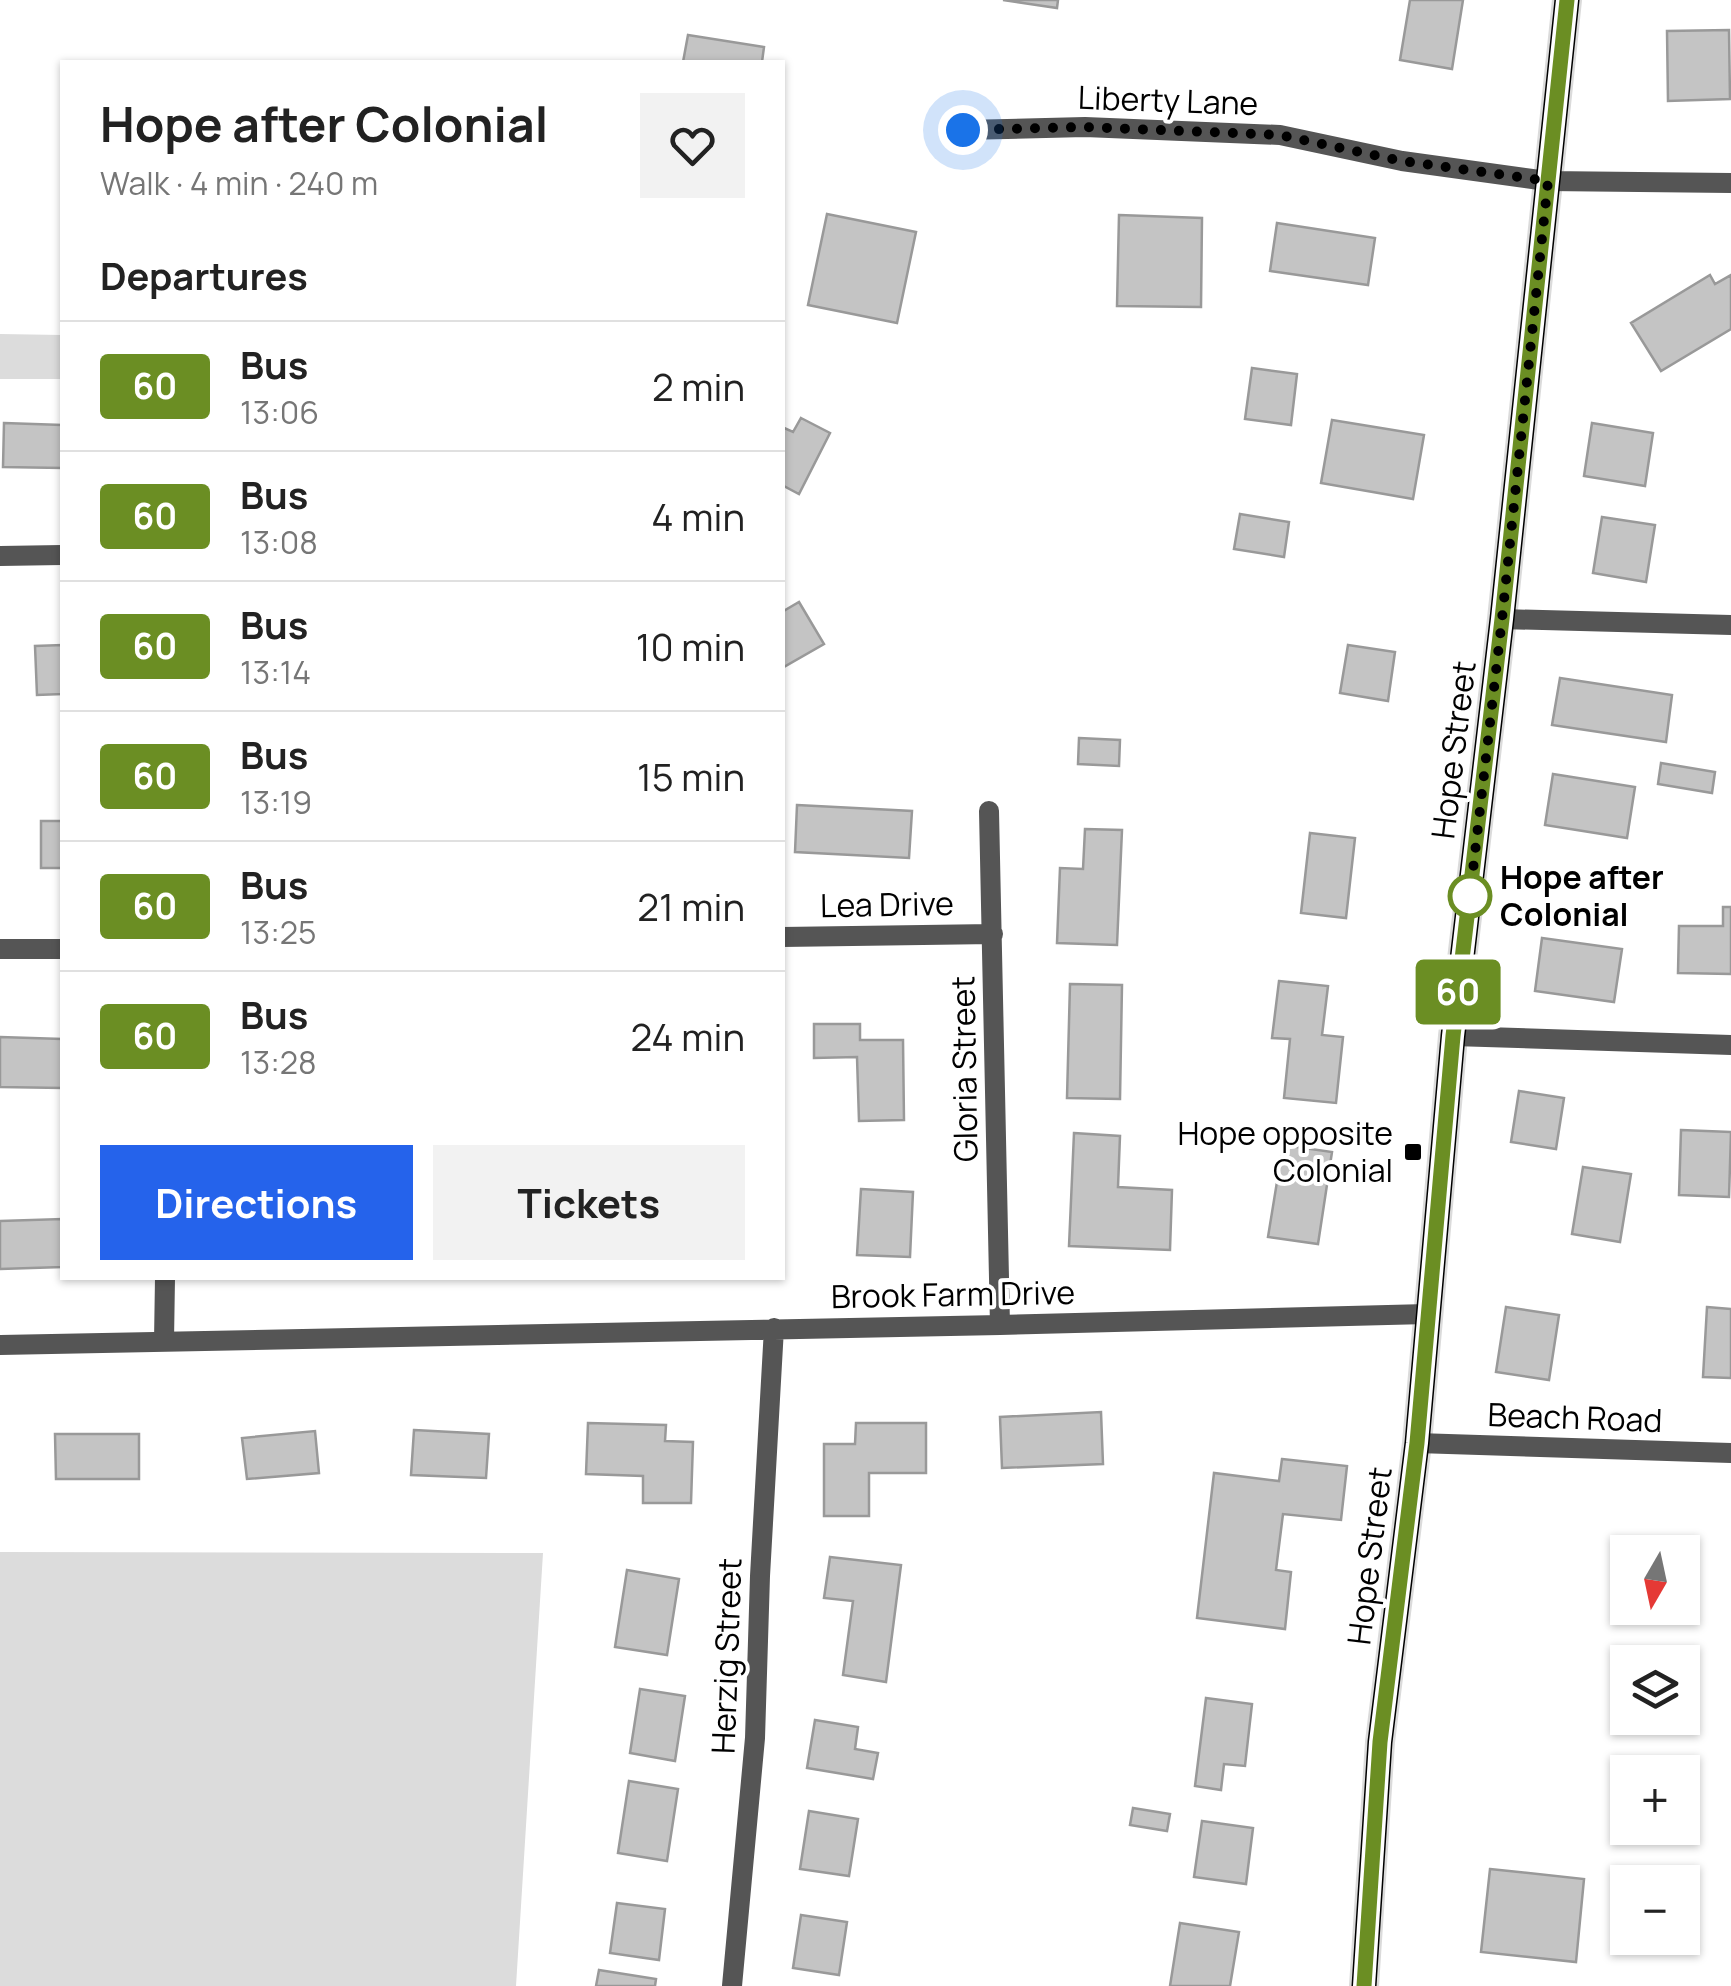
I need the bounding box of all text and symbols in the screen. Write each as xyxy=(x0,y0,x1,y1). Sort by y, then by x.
street label: Liberty Lane xyxy=(1077,75,1259,125)
text: Hope after Colonial xyxy=(100,91,548,156)
button: heart xyxy=(640,93,745,198)
your location xyxy=(938,105,988,155)
text: Walk · 4 min · 240 m xyxy=(100,161,378,205)
text: Departures xyxy=(100,249,308,301)
text: Bus xyxy=(240,338,308,390)
text: 2 min xyxy=(652,360,745,412)
text: 60 xyxy=(133,362,177,410)
text: 13:06 xyxy=(240,390,319,434)
text: Bus xyxy=(240,468,308,520)
text: 4 min xyxy=(651,490,745,542)
text: 60 xyxy=(133,492,177,540)
text: 13:08 xyxy=(240,520,318,564)
text: Bus xyxy=(240,598,308,650)
text: 10 min xyxy=(636,620,745,672)
text: 60 xyxy=(133,622,177,670)
text: 13:14 xyxy=(240,650,311,694)
street label: Hope Street xyxy=(1420,658,1486,841)
text: Bus xyxy=(240,728,308,780)
text: 15 min xyxy=(637,750,745,802)
text: 60 xyxy=(133,752,177,800)
text: 13:19 xyxy=(240,780,312,824)
place label: Hope after Colonial xyxy=(1500,855,1664,936)
text: Bus xyxy=(240,858,308,910)
marker: Hope after Colonial xyxy=(1449,875,1491,917)
text: 21 min xyxy=(637,880,745,932)
street label: Lea Drive xyxy=(820,881,954,927)
text: 60 xyxy=(133,882,177,930)
text: 13:25 xyxy=(240,910,316,954)
line badge: 60 xyxy=(1413,960,1503,1024)
text: 60 xyxy=(1436,968,1480,1016)
street label: Gloria Street xyxy=(940,976,988,1162)
text: Bus xyxy=(240,988,308,1040)
text: 24 min xyxy=(630,1010,745,1062)
text: 60 xyxy=(133,1012,177,1060)
text: 13:28 xyxy=(240,1040,317,1084)
place label: Hope opposite Colonial xyxy=(1177,1111,1393,1192)
marker: Hope opposite Colonial xyxy=(1402,1141,1424,1163)
button: Directions xyxy=(100,1145,413,1260)
button: Tickets xyxy=(433,1145,745,1260)
street label: Brook Farm Drive xyxy=(831,1270,1075,1318)
street label: Beach Road xyxy=(1487,1392,1663,1442)
street label: Hope Street xyxy=(1336,1464,1402,1647)
north arrow xyxy=(1610,1535,1700,1625)
map controls xyxy=(1610,1535,1700,1955)
street label: Herzig Street xyxy=(701,1557,751,1755)
button: layers xyxy=(1610,1645,1700,1735)
button: + xyxy=(1610,1755,1700,1845)
button: − xyxy=(1610,1865,1700,1955)

